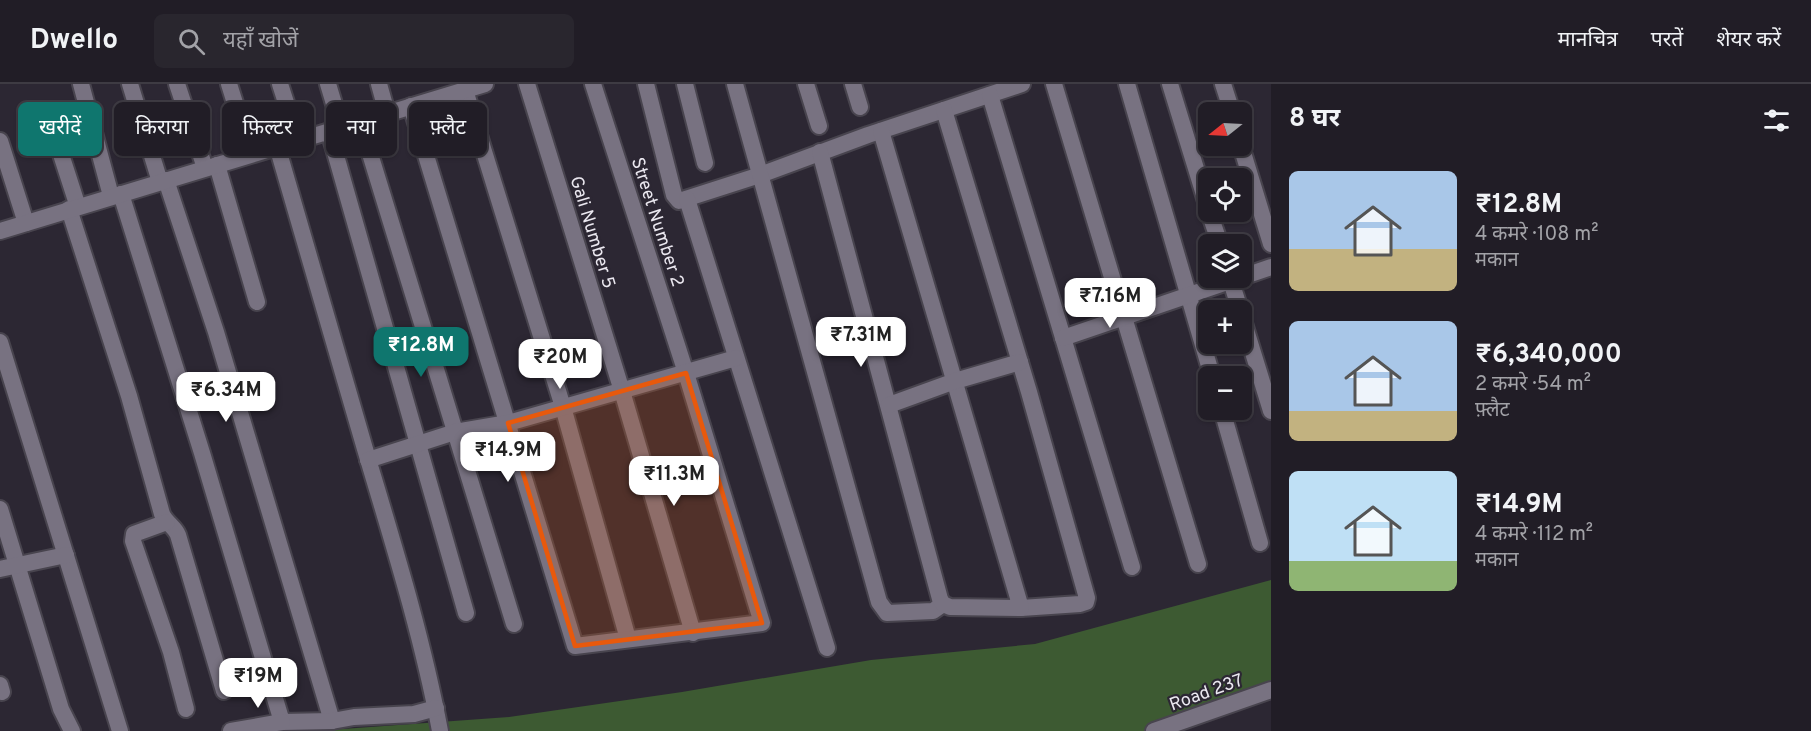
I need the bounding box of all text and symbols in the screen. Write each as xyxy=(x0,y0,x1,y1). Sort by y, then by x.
search box xyxy=(154,14,574,68)
text: Dwello xyxy=(30,23,118,59)
icon: search xyxy=(175,25,208,58)
text: मानचित्र xyxy=(1558,27,1618,54)
text: परतें xyxy=(1651,27,1683,54)
text: शेयर करें xyxy=(1716,27,1781,54)
text: यहाँ खोजें xyxy=(223,28,298,55)
chip: खरीदें xyxy=(18,102,102,156)
chip: किराया xyxy=(114,102,210,156)
chip: फ़िल्टर xyxy=(222,102,314,156)
chip: नया xyxy=(326,102,397,156)
chip: फ़्लैट xyxy=(409,102,487,156)
north arrow xyxy=(1198,102,1252,156)
map controls xyxy=(1198,102,1252,420)
text: 8 घर xyxy=(1289,103,1340,136)
icon: filters xyxy=(1760,104,1793,137)
street label: Street Number 2 xyxy=(625,155,688,290)
button: locate xyxy=(1198,168,1252,222)
street label: Gali Number 5 xyxy=(564,173,620,291)
text: ₹12.8M xyxy=(1475,189,1562,222)
icon: home xyxy=(1337,195,1409,267)
text: 4 कमरे · 108 m² xyxy=(1475,222,1598,248)
button: layers xyxy=(1198,234,1252,288)
text: मकान xyxy=(1475,248,1519,274)
pin: ₹7.16M xyxy=(1061,278,1159,329)
text: ₹7.16M xyxy=(1079,284,1141,310)
button: + xyxy=(1198,300,1252,354)
pin: ₹7.31M xyxy=(812,317,910,368)
text: ₹7.31M xyxy=(830,323,892,349)
pin: ₹12.8M xyxy=(372,327,470,378)
text: ₹12.8M xyxy=(388,333,454,359)
pin: ₹20M xyxy=(524,339,596,390)
text: ₹6,340,000 xyxy=(1475,339,1622,372)
text: ₹20M xyxy=(533,345,587,371)
icon: home xyxy=(1337,345,1409,417)
button: − xyxy=(1198,366,1252,420)
pin: ₹6.34M xyxy=(177,372,275,423)
text: 2 कमरे · 54 m² xyxy=(1475,372,1591,398)
text: ₹6.34M xyxy=(190,378,262,404)
text: फ़्लैट xyxy=(1475,398,1510,424)
pin: ₹14.9M xyxy=(459,432,557,483)
text: ₹14.9M xyxy=(474,438,542,464)
pin: ₹11.3M xyxy=(625,456,723,507)
text: ₹11.3M xyxy=(643,462,705,488)
text: ₹14.9M xyxy=(1475,489,1563,522)
icon: home xyxy=(1337,495,1409,567)
text: 4 कमरे · 112 m² xyxy=(1475,522,1593,548)
text: मकान xyxy=(1475,548,1519,574)
pin: ₹19M xyxy=(222,658,294,709)
text: ₹19M xyxy=(233,664,283,690)
street label: Road 237 xyxy=(1166,669,1247,717)

